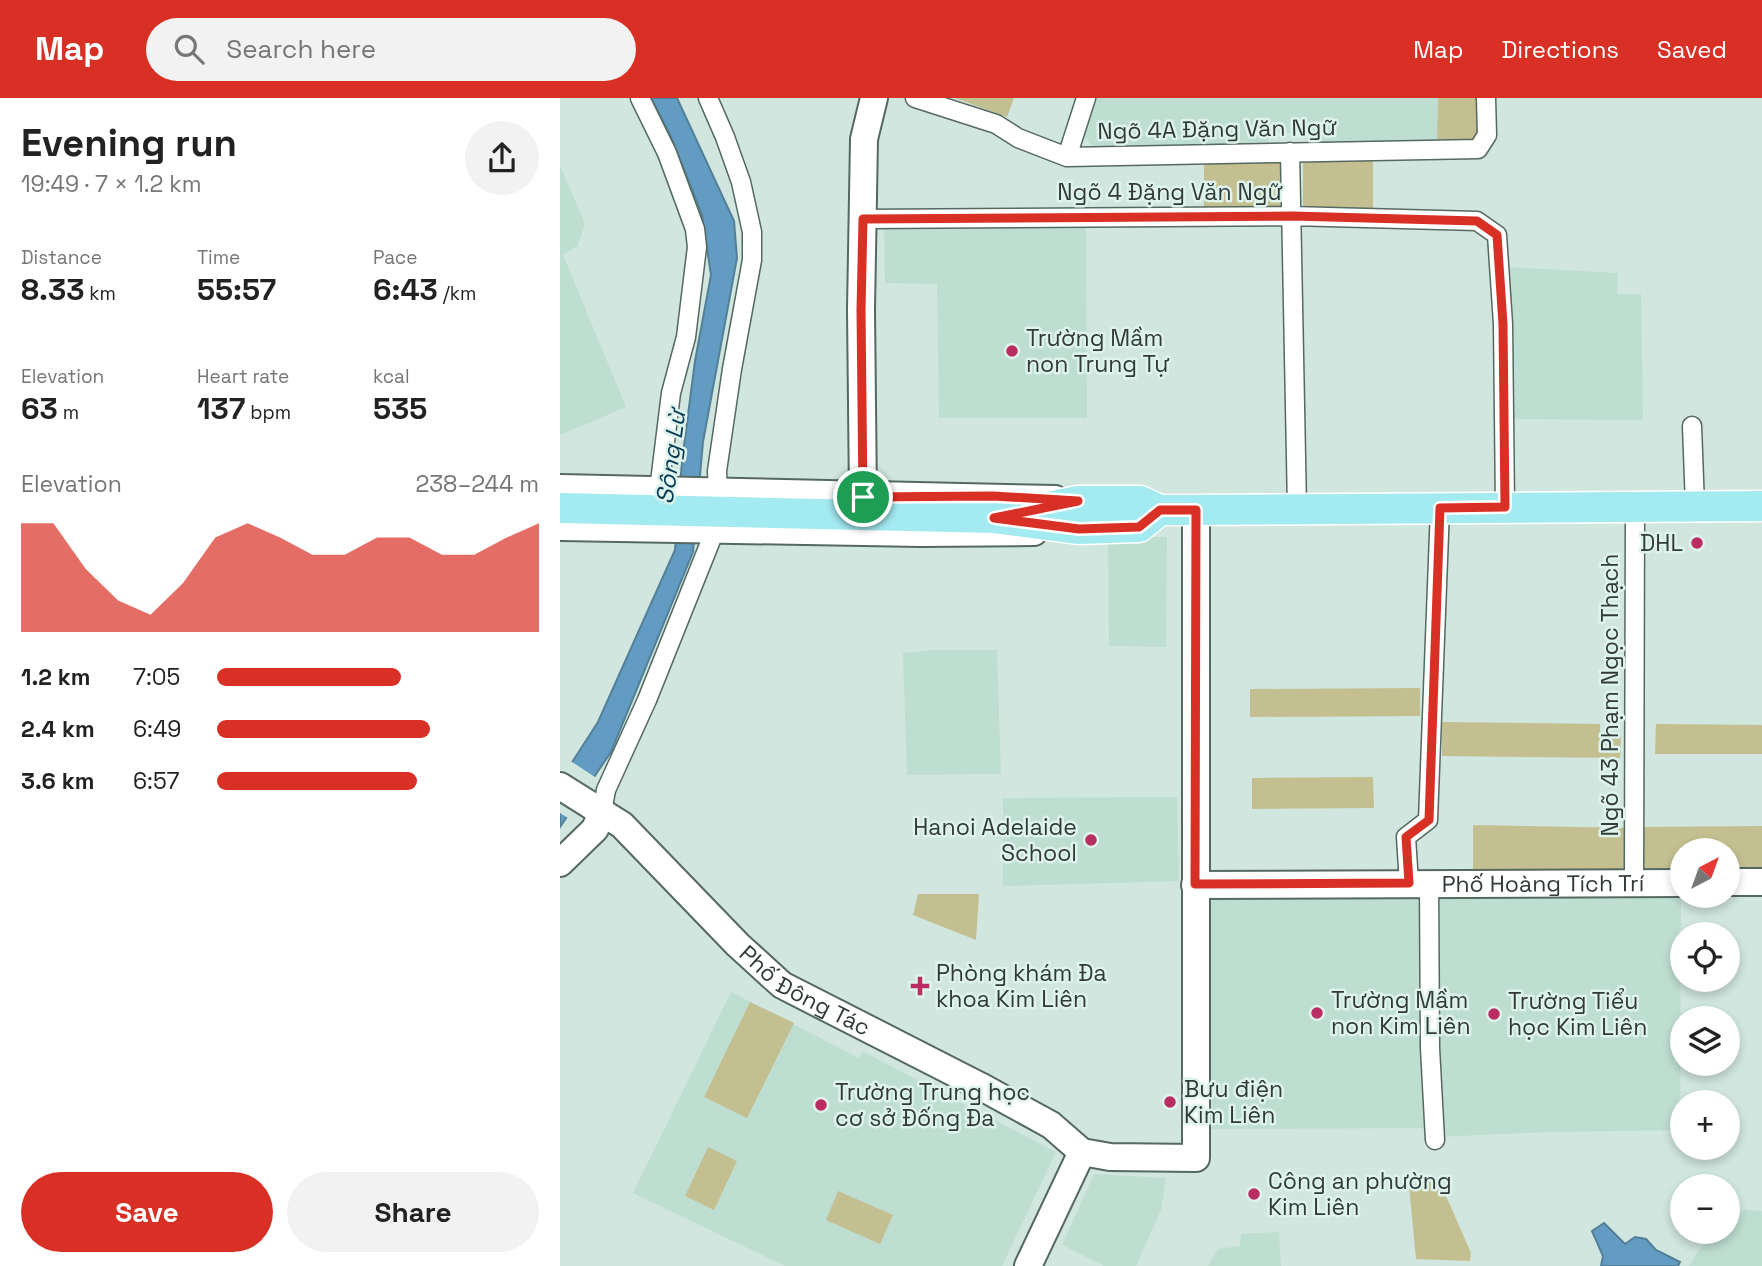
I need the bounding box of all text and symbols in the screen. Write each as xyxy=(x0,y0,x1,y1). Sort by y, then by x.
search box xyxy=(146,18,636,81)
text: Map xyxy=(35,28,104,70)
icon: search xyxy=(170,30,208,68)
text: Search here xyxy=(226,32,376,66)
text: Map xyxy=(1413,34,1463,65)
text: Directions xyxy=(1501,34,1619,65)
text: Saved xyxy=(1657,34,1727,65)
street label: Ngõ 4A Đặng Văn Ngữ xyxy=(1097,112,1337,146)
text: Evening run xyxy=(21,119,237,167)
button: share xyxy=(465,121,539,195)
text: 19:49 · 7 × 1.2 km xyxy=(21,169,202,199)
street label: Ngõ 4 Đặng Văn Ngữ xyxy=(1057,177,1283,207)
text: Distance xyxy=(21,245,102,270)
text: Time xyxy=(197,245,240,270)
text: Pace xyxy=(373,245,417,270)
text: 8.33 xyxy=(21,270,84,309)
text: 55:57 xyxy=(197,270,276,309)
text: 6:43 xyxy=(373,270,438,309)
text: km xyxy=(84,281,116,306)
text: /km xyxy=(438,281,476,306)
place label: Trường Mầm non Trung Tự xyxy=(1026,323,1169,379)
marker: Trường Mầm non Trung Tự xyxy=(1004,343,1020,359)
text: Elevation xyxy=(21,364,104,389)
text: Heart rate xyxy=(197,364,289,389)
text: kcal xyxy=(373,364,410,389)
text: 63 xyxy=(21,389,58,428)
text: 137 xyxy=(197,389,245,428)
text: 535 xyxy=(373,389,427,428)
text: m xyxy=(58,400,79,425)
text: bpm xyxy=(245,400,291,425)
water label: Sông Lừ xyxy=(649,404,693,506)
pin xyxy=(833,467,893,527)
text: Elevation xyxy=(21,469,122,499)
text: 238–244 m xyxy=(415,469,539,499)
icon: arrive xyxy=(844,478,882,516)
place label: DHL xyxy=(1640,528,1683,558)
marker: DHL xyxy=(1689,535,1705,551)
street label: Ngõ 43 Phạm Ngọc Thạch xyxy=(1595,554,1625,836)
text: 1.2 km xyxy=(21,662,90,692)
text: 7:05 xyxy=(133,662,180,692)
text: 2.4 km xyxy=(21,714,95,744)
text: 6:49 xyxy=(133,714,181,744)
text: 3.6 km xyxy=(21,766,94,796)
text: 6:57 xyxy=(133,766,179,796)
place label: Hanoi Adelaide School xyxy=(913,812,1077,868)
marker: Hanoi Adelaide School xyxy=(1083,832,1099,848)
north arrow xyxy=(1670,838,1740,908)
map controls xyxy=(1670,838,1740,1244)
street label: Phố Hoàng Tích Trí xyxy=(1442,868,1645,899)
button: locate xyxy=(1670,922,1740,992)
street label: Phố Đông Tác xyxy=(733,939,876,1043)
place label: Phòng khám Đa khoa Kim Liên xyxy=(936,958,1107,1014)
marker: Phòng khám Đa khoa Kim Liên xyxy=(910,976,930,996)
place label: Trường Mầm non Kim Liên xyxy=(1331,985,1471,1041)
place label: Trường Tiểu học Kim Liên xyxy=(1508,986,1647,1042)
marker: Trường Mầm non Kim Liên xyxy=(1309,1005,1325,1021)
marker: Trường Tiểu học Kim Liên xyxy=(1486,1006,1502,1022)
button: layers xyxy=(1670,1006,1740,1076)
place label: Bưu điện Kim Liên xyxy=(1184,1074,1283,1130)
place label: Trường Trung học cơ sở Đống Đa xyxy=(835,1077,1030,1133)
button: + xyxy=(1670,1090,1740,1160)
marker: Bưu điện Kim Liên xyxy=(1162,1094,1178,1110)
marker: Trường Trung học cơ sở Đống Đa xyxy=(813,1097,829,1113)
place label: Công an phường Kim Liên xyxy=(1268,1166,1452,1222)
button: Save xyxy=(21,1172,273,1252)
button: Share xyxy=(287,1172,539,1252)
button: − xyxy=(1670,1174,1740,1244)
marker: Công an phường Kim Liên xyxy=(1246,1186,1262,1202)

